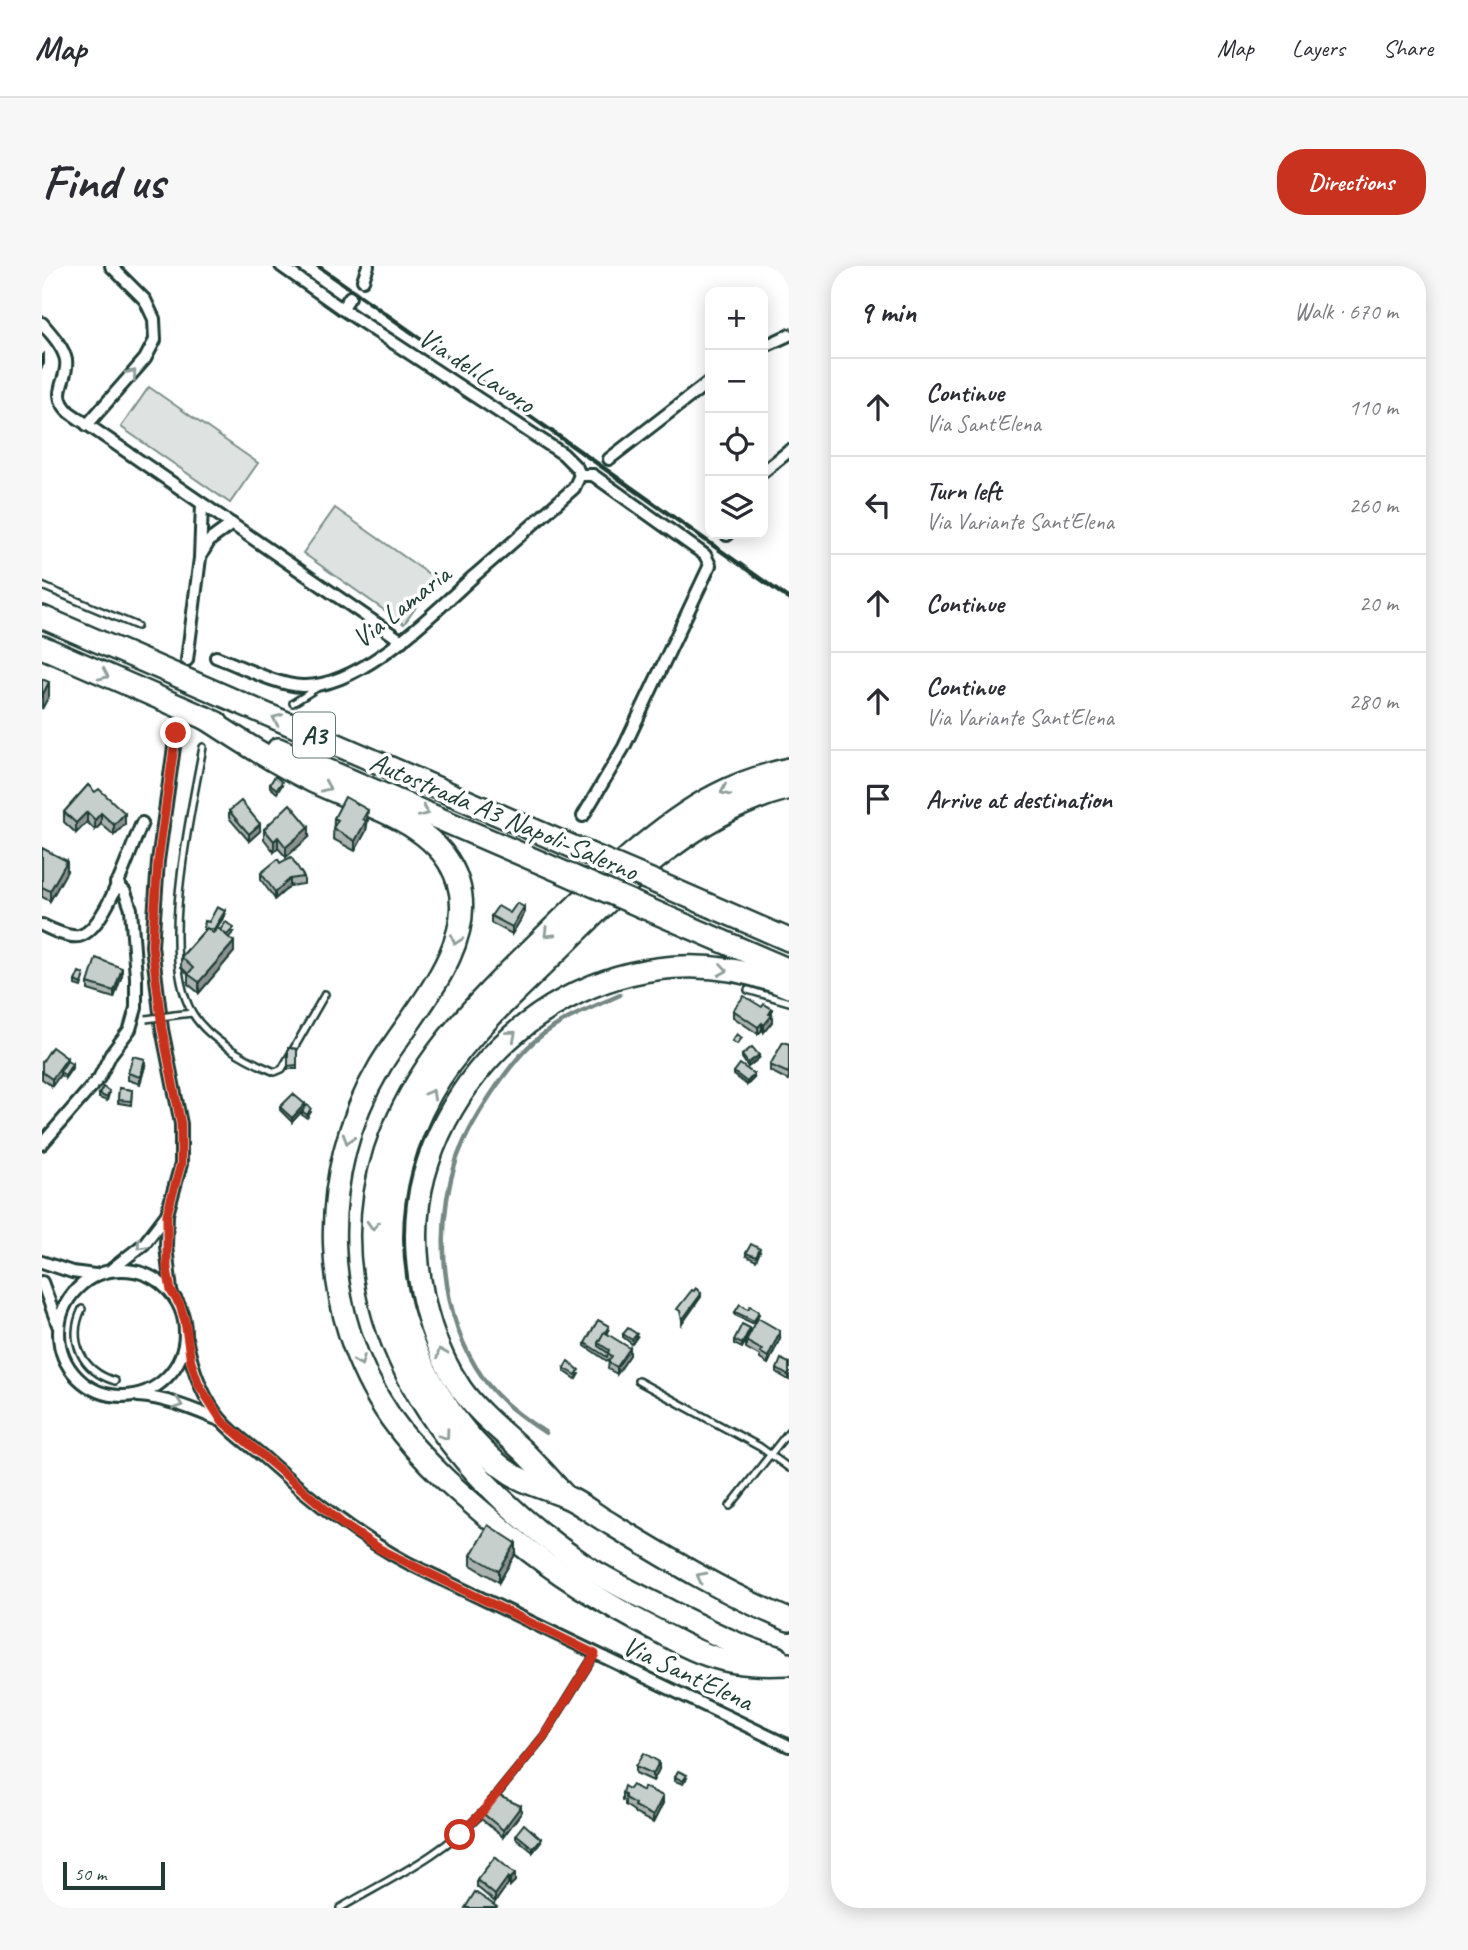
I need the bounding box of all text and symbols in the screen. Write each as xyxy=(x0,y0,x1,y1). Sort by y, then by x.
text: Map xyxy=(35,27,86,69)
text: Map xyxy=(1217,33,1254,63)
text: Layers xyxy=(1292,33,1345,63)
text: Share xyxy=(1383,33,1433,63)
button: Directions xyxy=(1277,149,1426,215)
text: Find us xyxy=(42,151,164,213)
map controls xyxy=(705,287,768,539)
button: + xyxy=(705,287,768,350)
text: 9 min xyxy=(859,293,916,331)
text: Walk · 670 m xyxy=(1294,297,1398,326)
street label: Via del Lavoro xyxy=(412,319,544,422)
button: − xyxy=(705,350,768,413)
one-way arrow xyxy=(124,369,136,382)
text: Continue xyxy=(926,376,1004,409)
icon: ahead xyxy=(859,388,897,426)
text: 110 m xyxy=(1349,393,1398,422)
text: Via Sant'Elena xyxy=(926,409,1041,438)
button: locate xyxy=(705,413,768,476)
text: Turn left xyxy=(926,474,1001,507)
button: layers xyxy=(705,476,768,539)
icon: left xyxy=(859,486,897,524)
text: 260 m xyxy=(1349,491,1398,520)
text: Via Variante Sant'Elena xyxy=(926,507,1114,536)
street label: Via Lamaria xyxy=(345,555,459,655)
icon: ahead xyxy=(859,584,897,622)
text: Continue xyxy=(926,587,1004,620)
text: 20 m xyxy=(1359,589,1398,618)
one-way arrow xyxy=(97,667,110,681)
text: Continue xyxy=(926,670,1004,703)
icon: ahead xyxy=(859,682,897,720)
text: 280 m xyxy=(1349,687,1398,716)
text: Via Variante Sant'Elena xyxy=(926,703,1114,732)
road number: A3 xyxy=(293,712,335,757)
one-way arrow xyxy=(272,714,284,728)
route end xyxy=(160,717,191,748)
street label: Autostrada A3 Napoli-Salerno xyxy=(365,744,645,889)
one-way arrow xyxy=(320,779,332,793)
icon: arrive xyxy=(859,780,897,818)
one-way arrow xyxy=(720,783,732,797)
text: Arrive at destination xyxy=(926,783,1112,816)
one-way arrow xyxy=(416,804,429,818)
one-way arrow xyxy=(543,925,556,938)
one-way arrow xyxy=(450,934,464,946)
one-way arrow xyxy=(717,962,729,977)
one-way arrow xyxy=(504,1031,517,1043)
one-way arrow xyxy=(423,1088,436,1101)
one-way arrow xyxy=(342,1133,357,1145)
one-way arrow xyxy=(366,1220,381,1231)
one-way arrow xyxy=(137,1237,150,1250)
one-way arrow xyxy=(435,1348,449,1360)
one-way arrow xyxy=(352,1355,366,1367)
one-way arrow xyxy=(171,1396,184,1410)
one-way arrow xyxy=(437,1427,449,1440)
one-way arrow xyxy=(696,1571,708,1585)
street label: Via Sant'Elena xyxy=(617,1628,760,1719)
route start xyxy=(444,1819,475,1850)
scale bar xyxy=(63,1859,164,1891)
text: 50 m xyxy=(74,1862,106,1886)

